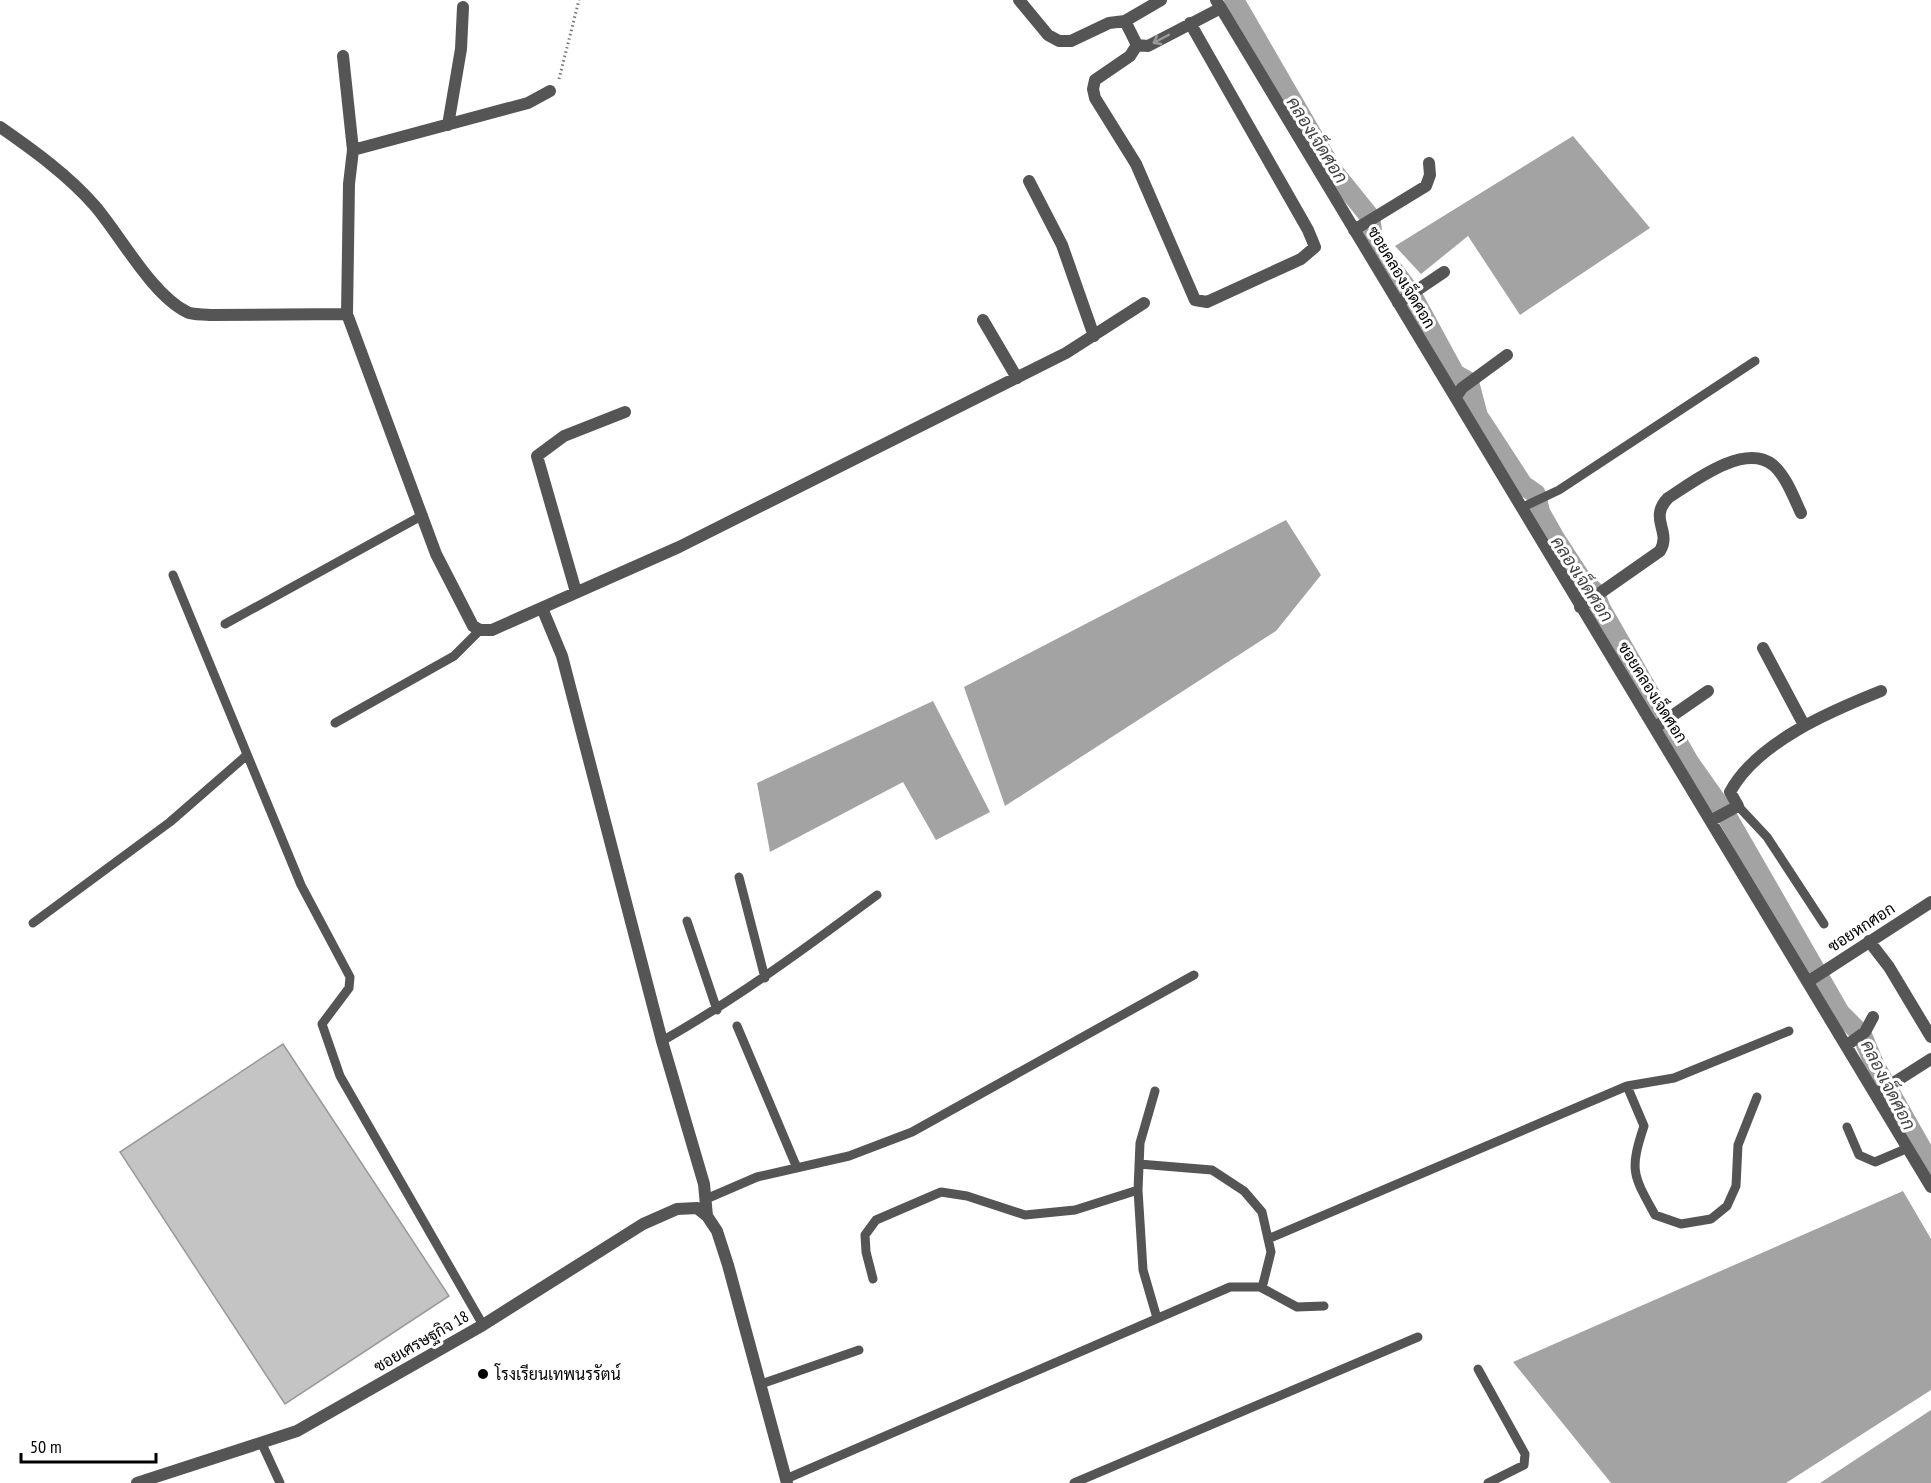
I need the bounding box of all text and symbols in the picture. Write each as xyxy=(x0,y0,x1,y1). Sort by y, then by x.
one-way arrow xyxy=(1152,34,1170,45)
water label: คลองเจ็ดศอก xyxy=(1282,91,1355,187)
street label: ซอยคลองเจ็ดศอก xyxy=(1364,221,1443,332)
water label: คลองเจ็ดศอก xyxy=(1546,530,1620,626)
street label: ซอยคลองเจ็ดศอก xyxy=(1614,636,1695,746)
street label: ซอยหกศอก xyxy=(1824,898,1898,956)
water label: คลองเจ็ดศอก xyxy=(1856,1035,1923,1134)
street label: ซอยเศรษฐกิจ 18 xyxy=(370,1306,472,1377)
place label: โรงเรียนเทพนรรัตน์ xyxy=(494,1362,621,1384)
marker: โรงเรียนเทพนรรัตน์ xyxy=(476,1367,490,1381)
scale bar xyxy=(21,1426,156,1464)
text: 50 m xyxy=(30,1435,62,1458)

